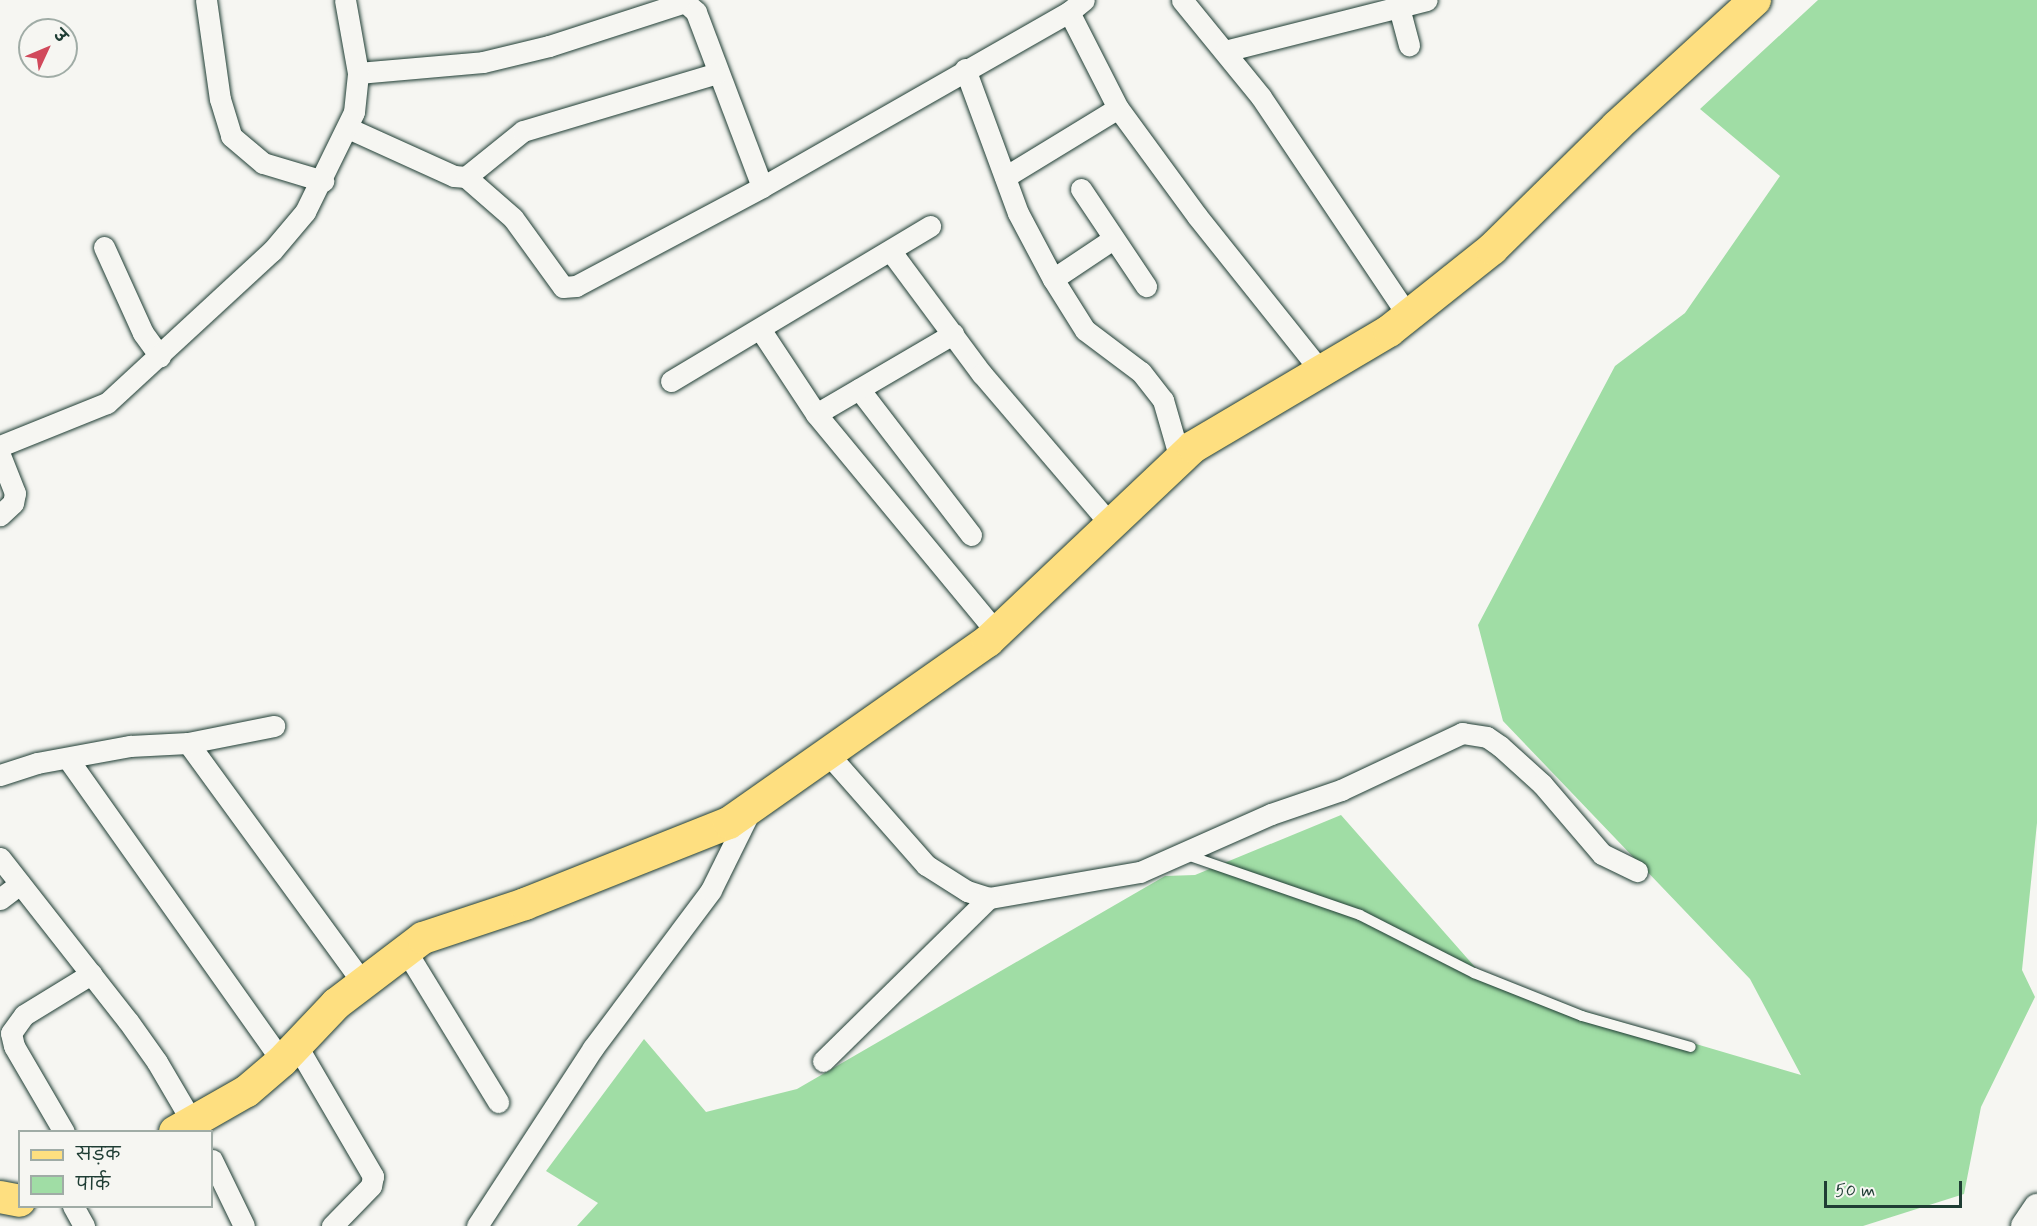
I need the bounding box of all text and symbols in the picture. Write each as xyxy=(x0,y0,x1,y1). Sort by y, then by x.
north arrow xyxy=(18,18,78,78)
text: उ xyxy=(49,25,71,48)
legend xyxy=(18,1130,213,1208)
text: सड़क xyxy=(76,1143,120,1167)
scale bar xyxy=(1827,1169,1965,1207)
text: पार्क xyxy=(76,1173,110,1197)
text: 50 m xyxy=(1835,1179,1875,1203)

